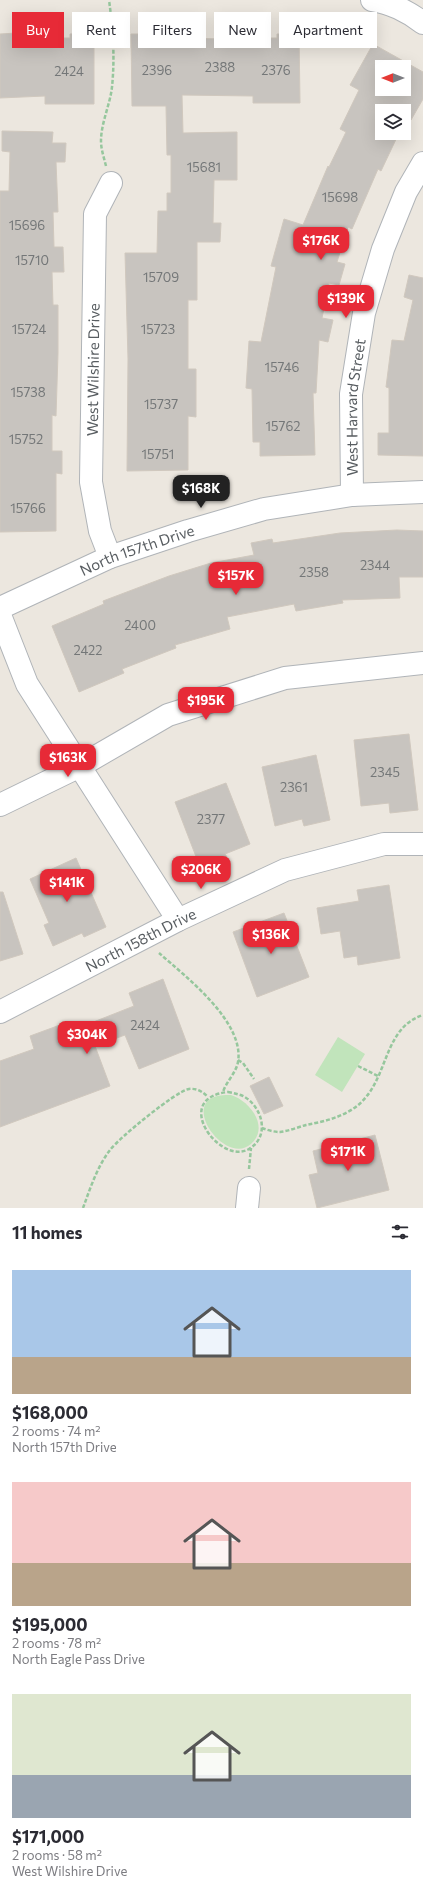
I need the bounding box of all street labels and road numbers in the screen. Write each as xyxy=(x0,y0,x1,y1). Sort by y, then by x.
street label: West Wilshire Drive xyxy=(83,303,103,436)
street label: West Harvard Street xyxy=(342,337,369,476)
street label: North 157th Drive xyxy=(77,521,196,579)
street label: North 158th Drive xyxy=(82,904,199,975)

